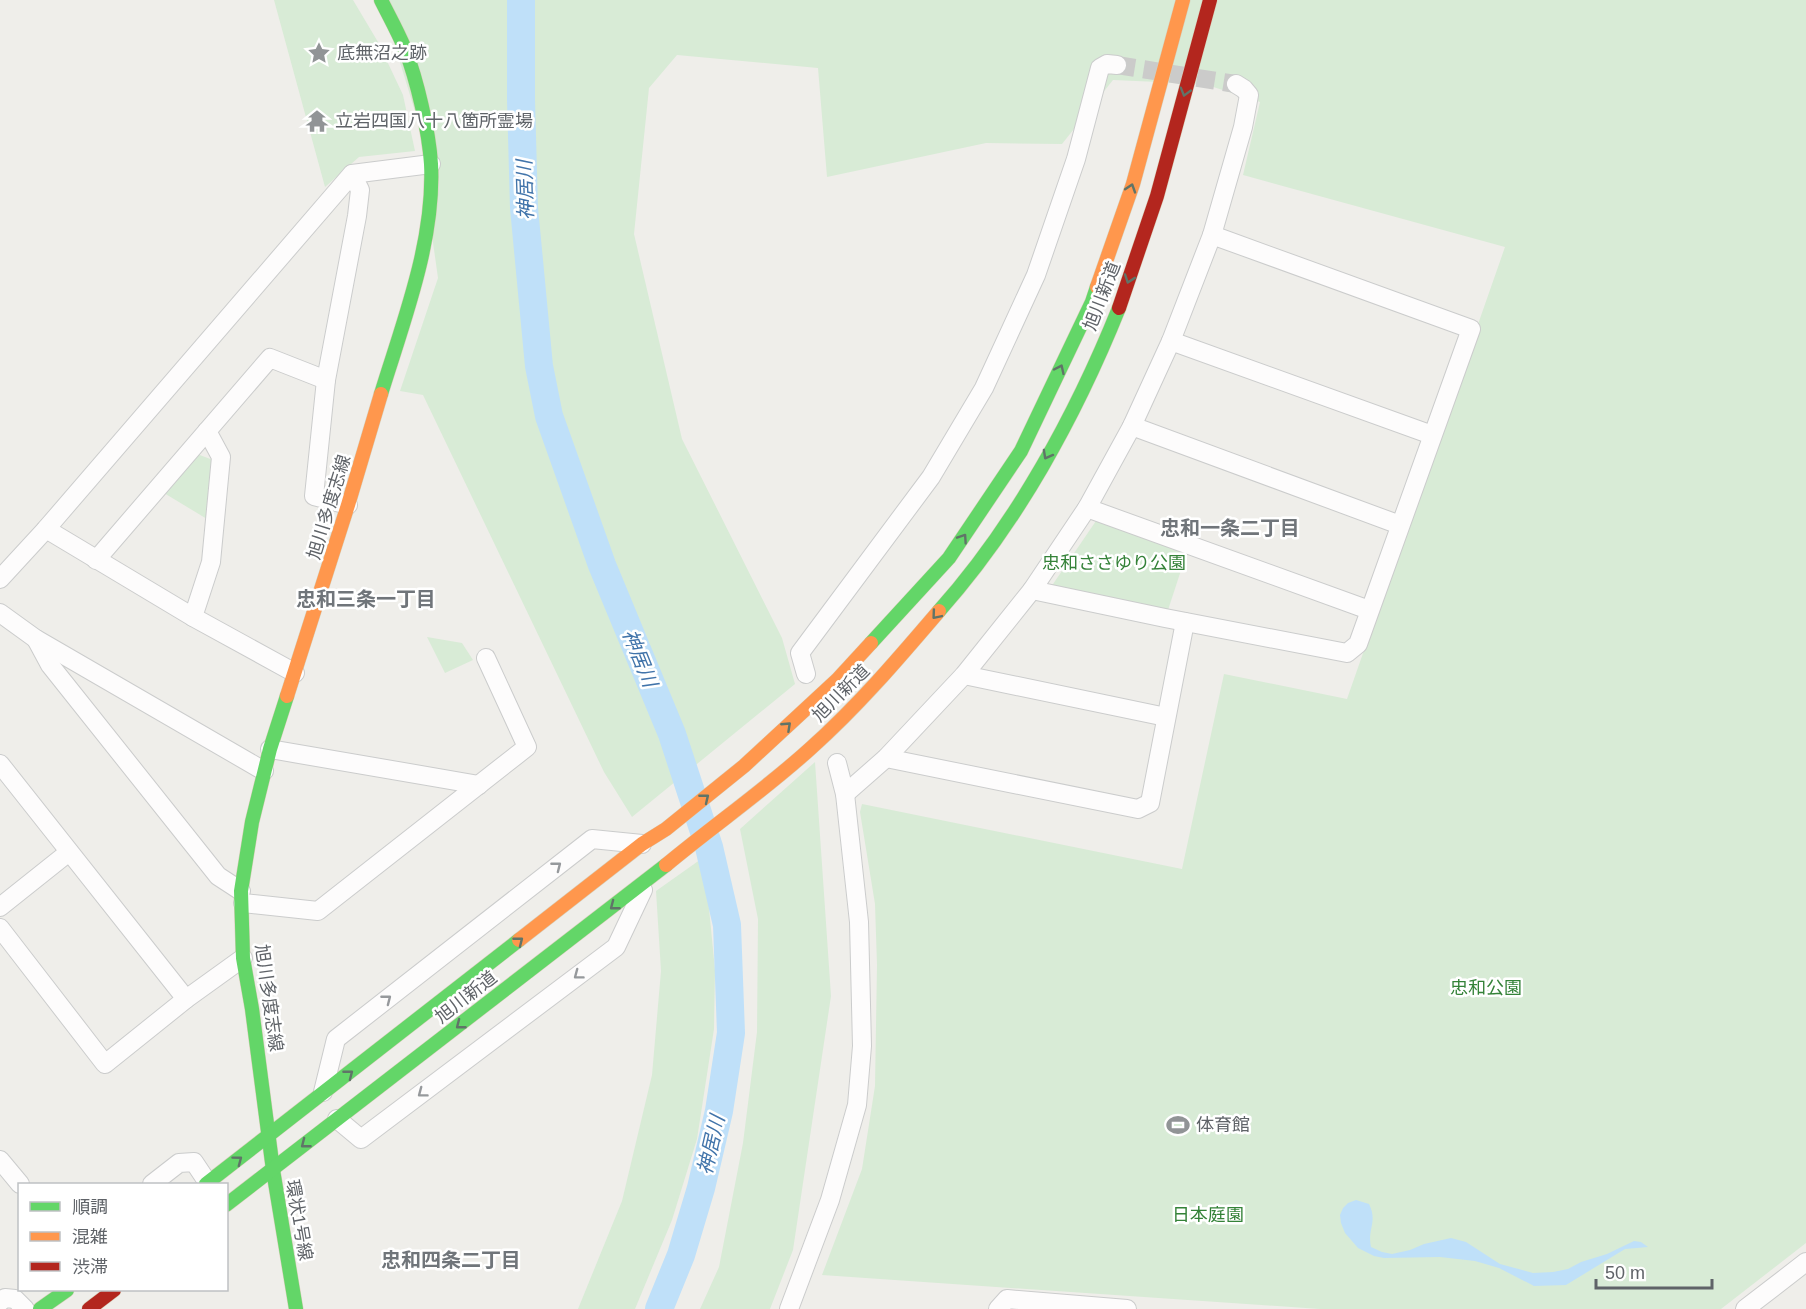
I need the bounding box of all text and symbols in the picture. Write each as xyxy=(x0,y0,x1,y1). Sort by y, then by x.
place icon: 底無沼之跡 xyxy=(306,40,332,66)
place label: 底無沼之跡 xyxy=(337,43,427,63)
one-way arrow xyxy=(1179,87,1192,97)
temple icon: 立岩四国八十八箇所霊場 xyxy=(304,108,330,134)
place label: 立岩四国八十八箇所霊場 xyxy=(335,111,533,131)
water label: 神居川 xyxy=(513,158,537,220)
one-way arrow xyxy=(1124,183,1136,194)
street label: 旭川新道 xyxy=(1080,259,1124,333)
one-way arrow xyxy=(1123,273,1136,284)
one-way arrow xyxy=(1052,365,1064,376)
one-way arrow xyxy=(1043,449,1054,460)
street label: 旭川多度志線 xyxy=(304,452,354,562)
district label: 忠和一条二丁目 xyxy=(1160,517,1300,539)
one-way arrow xyxy=(956,533,967,544)
park label: 忠和ささゆり公園 xyxy=(1042,553,1186,573)
district label: 忠和三条一丁目 xyxy=(296,588,436,610)
one-way arrow xyxy=(932,608,943,619)
water label: 神居川 xyxy=(619,626,662,692)
street label: 旭川新道 xyxy=(808,660,874,726)
one-way arrow xyxy=(781,722,791,733)
one-way arrow xyxy=(698,794,709,805)
one-way arrow xyxy=(551,863,562,874)
one-way arrow xyxy=(610,899,621,910)
one-way arrow xyxy=(512,937,523,948)
street label: 旭川多度志線 xyxy=(252,943,286,1053)
street label: 旭川新道 xyxy=(431,967,501,1027)
one-way arrow xyxy=(574,968,585,979)
park label: 忠和公園 xyxy=(1450,978,1522,998)
one-way arrow xyxy=(380,996,391,1007)
one-way arrow xyxy=(455,1018,466,1029)
one-way arrow xyxy=(342,1070,353,1081)
one-way arrow xyxy=(418,1085,429,1096)
water label: 神居川 xyxy=(694,1111,729,1177)
sports icon: 体育館 xyxy=(1165,1112,1191,1138)
place label: 体育館 xyxy=(1196,1115,1250,1135)
one-way arrow xyxy=(301,1137,312,1148)
one-way arrow xyxy=(231,1157,242,1168)
street label: 環状1号線 xyxy=(282,1178,316,1262)
legend xyxy=(18,1183,228,1291)
text: 順調 xyxy=(72,1197,108,1217)
park label: 日本庭園 xyxy=(1172,1205,1244,1225)
text: 混雑 xyxy=(72,1227,108,1247)
district label: 忠和四条二丁目 xyxy=(381,1249,521,1271)
scale bar xyxy=(1596,1252,1712,1290)
text: 渋滞 xyxy=(72,1257,108,1277)
text: 50 m xyxy=(1605,1263,1645,1283)

